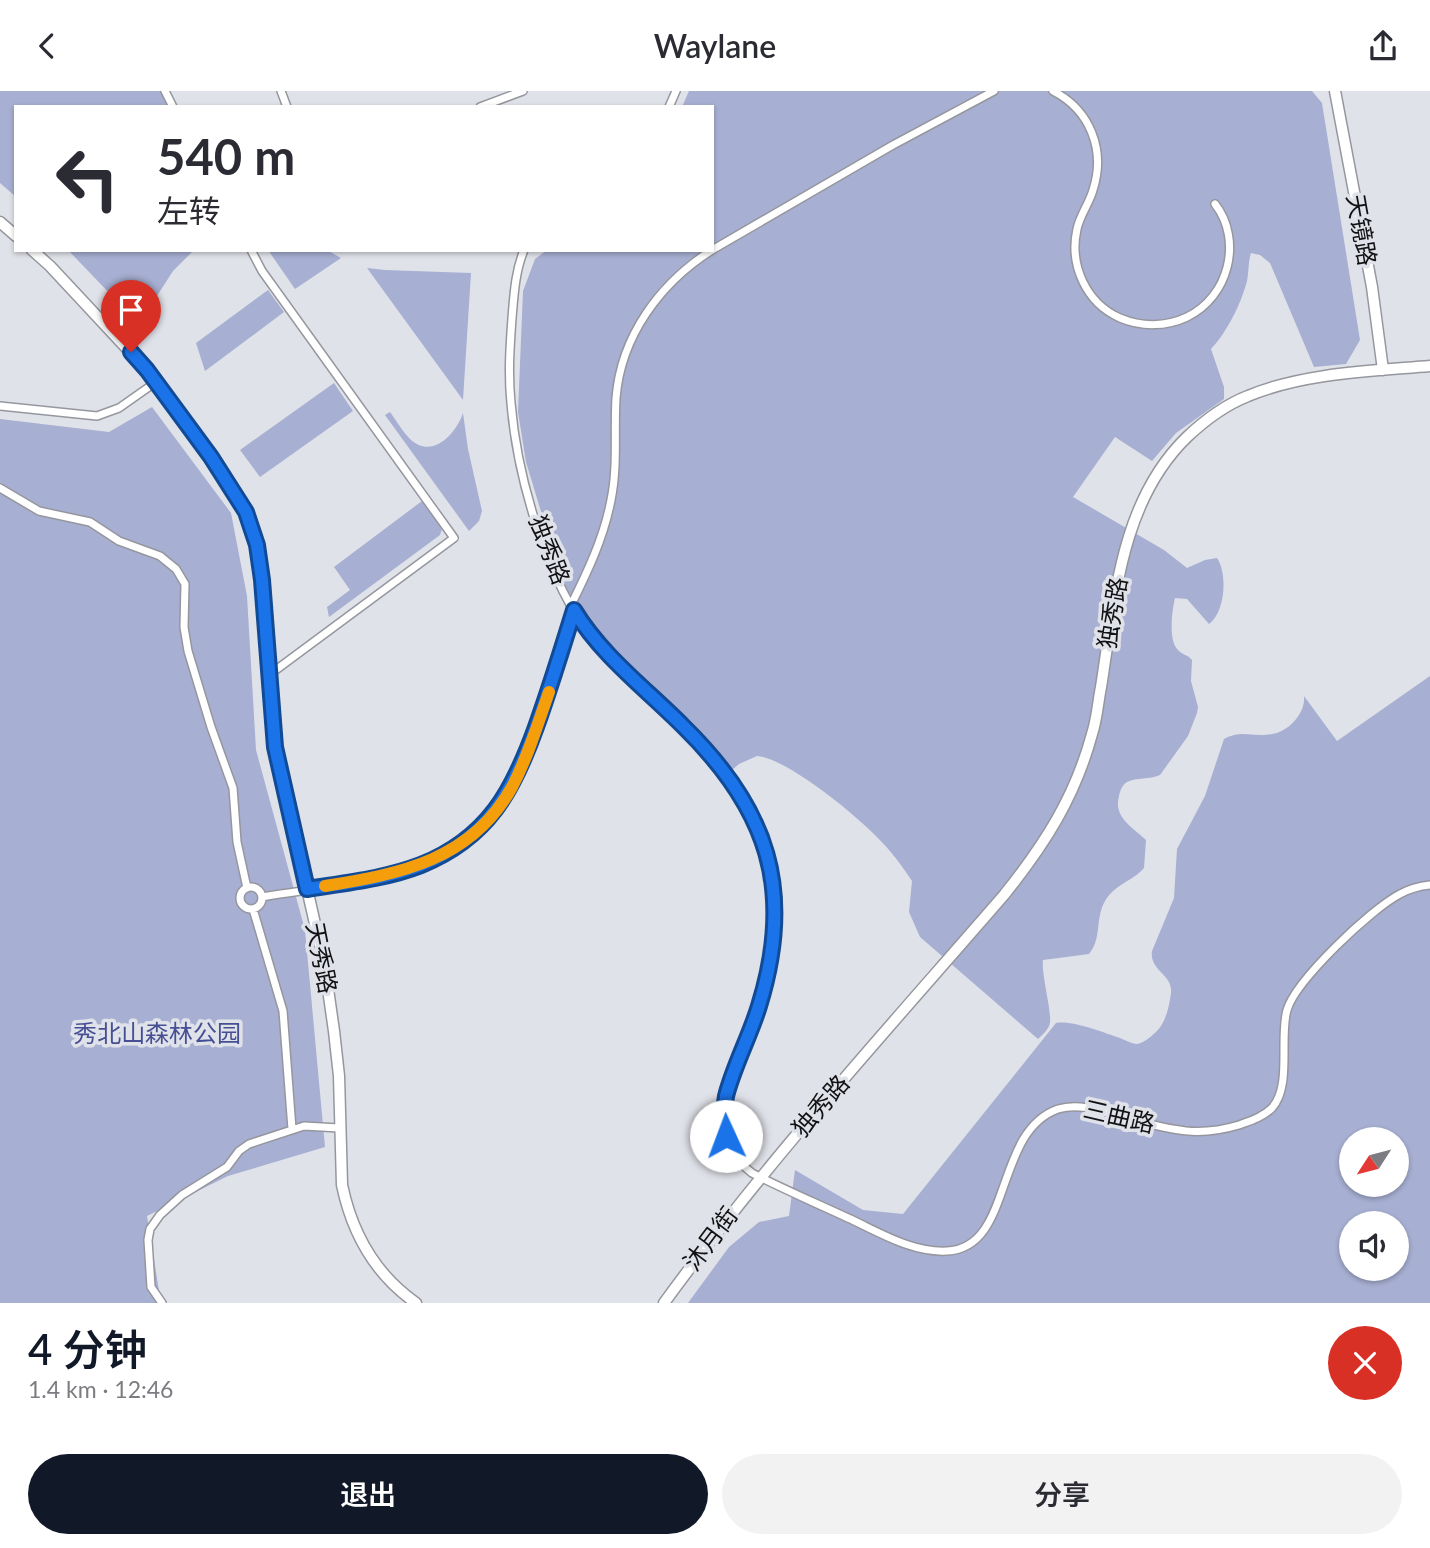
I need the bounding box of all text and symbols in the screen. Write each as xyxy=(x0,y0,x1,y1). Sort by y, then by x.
text: Waylane xyxy=(654,26,776,65)
icon: back xyxy=(28,27,66,65)
icon: share xyxy=(1364,27,1402,65)
text: 540 m xyxy=(157,127,295,185)
icon: left xyxy=(42,133,133,224)
text: 左转 xyxy=(157,191,221,230)
street label: 天镜路 xyxy=(1342,192,1383,268)
pin xyxy=(101,280,161,352)
icon: arrive xyxy=(112,291,150,329)
street label: 独秀路 xyxy=(524,511,577,588)
street label: 独秀路 xyxy=(1091,575,1132,651)
street label: 天秀路 xyxy=(301,920,344,996)
park label: 秀北山森林公园 xyxy=(73,1018,241,1047)
street label: 独秀路 xyxy=(785,1068,854,1142)
street label: 三曲路 xyxy=(1081,1093,1158,1138)
position arrow xyxy=(689,1099,763,1173)
north arrow xyxy=(1339,1127,1409,1197)
map controls xyxy=(1339,1127,1409,1281)
street label: 沐月街 xyxy=(677,1201,743,1276)
button: sound xyxy=(1339,1211,1409,1281)
text: 4 分钟 xyxy=(28,1324,147,1374)
button: close xyxy=(1328,1326,1402,1400)
text: 1.4 km · 12:46 xyxy=(28,1375,173,1403)
button: 退出 xyxy=(28,1454,708,1534)
button: 分享 xyxy=(722,1454,1402,1534)

